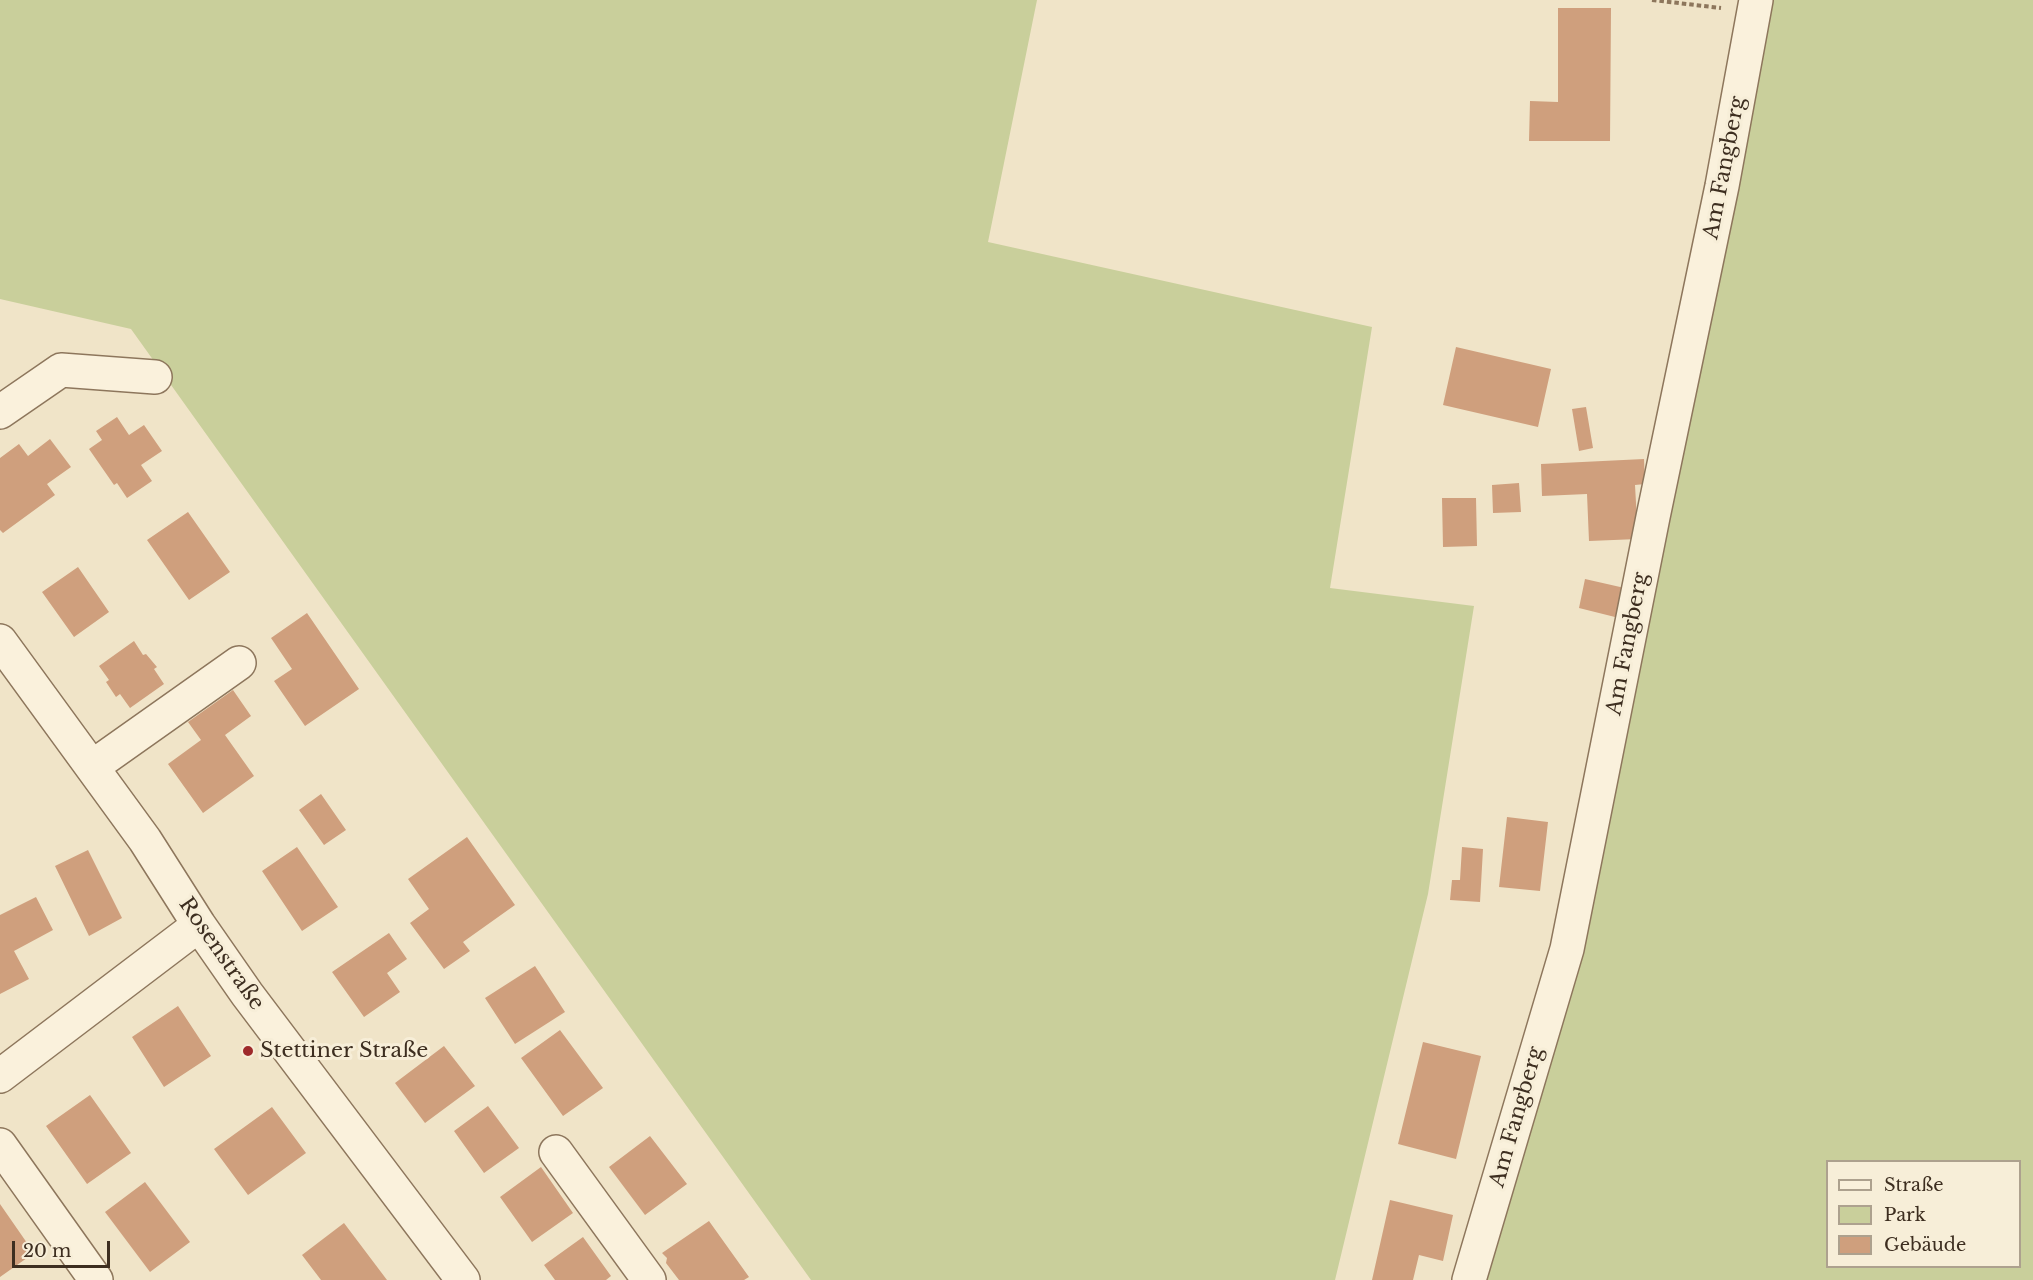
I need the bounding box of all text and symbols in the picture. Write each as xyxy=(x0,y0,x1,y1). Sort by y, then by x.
street label: Am Fangberg xyxy=(1699,94,1751,242)
street label: Am Fangberg xyxy=(1602,570,1654,718)
street label: Rosenstraße xyxy=(173,893,269,1015)
place label: Stettiner Straße xyxy=(260,1038,428,1064)
marker: Stettiner Straße xyxy=(241,1044,255,1058)
street label: Am Fangberg xyxy=(1485,1044,1549,1190)
legend xyxy=(1826,1160,2021,1268)
text: Straße xyxy=(1884,1174,1944,1196)
text: Park xyxy=(1884,1204,1926,1226)
scale bar xyxy=(15,1229,112,1267)
text: Gebäude xyxy=(1884,1234,1966,1256)
text: 20 m xyxy=(23,1240,71,1262)

